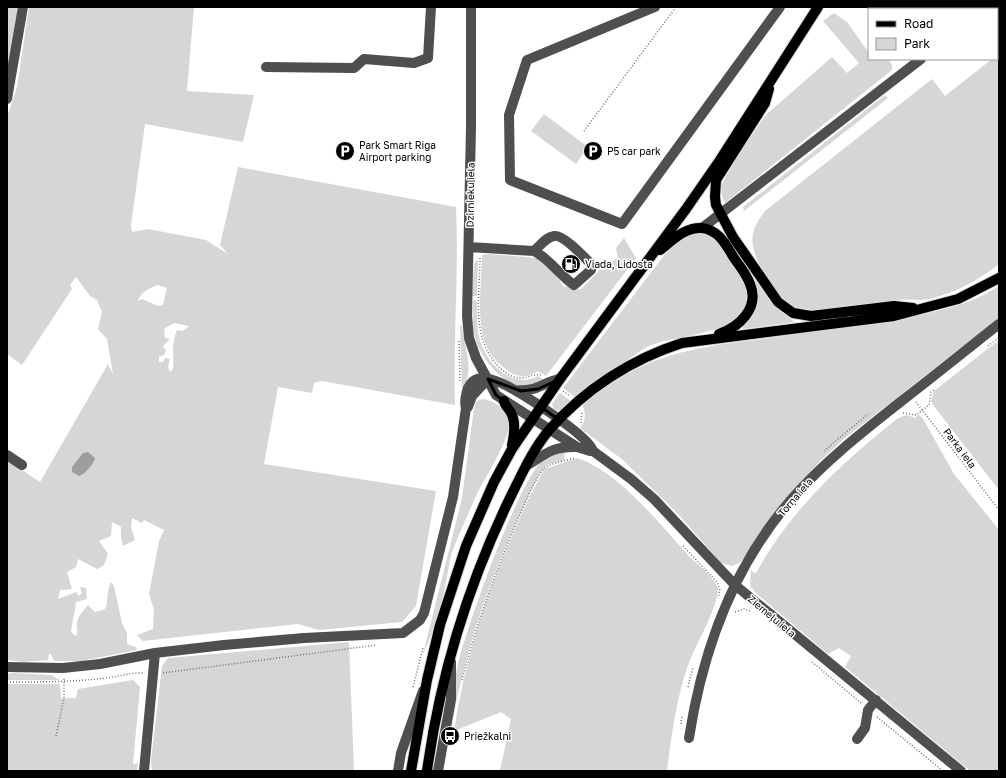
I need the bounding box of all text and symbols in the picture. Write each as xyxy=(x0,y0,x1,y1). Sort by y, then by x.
legend xyxy=(868,8,998,60)
text: Road xyxy=(904,16,933,31)
text: Park xyxy=(904,36,930,51)
place label: Park Smart Riga Airport parking xyxy=(359,139,436,163)
parking icon: Park Smart Riga Airport parking xyxy=(334,140,356,162)
parking icon: P5 car park xyxy=(582,140,604,162)
place label: P5 car park xyxy=(607,145,661,157)
street label: Dzirnieku iela xyxy=(463,163,477,227)
fuel station icon: Viada, Lidosta xyxy=(560,253,582,275)
place label: Viada, Lidosta xyxy=(585,258,653,270)
street label: Parka iela xyxy=(941,426,979,470)
street label: Torņa iela xyxy=(775,475,816,519)
street label: Ziemeļu iela xyxy=(745,593,798,640)
bus stop icon: Priežkalni xyxy=(439,725,461,747)
place label: Priežkalni xyxy=(464,730,511,742)

